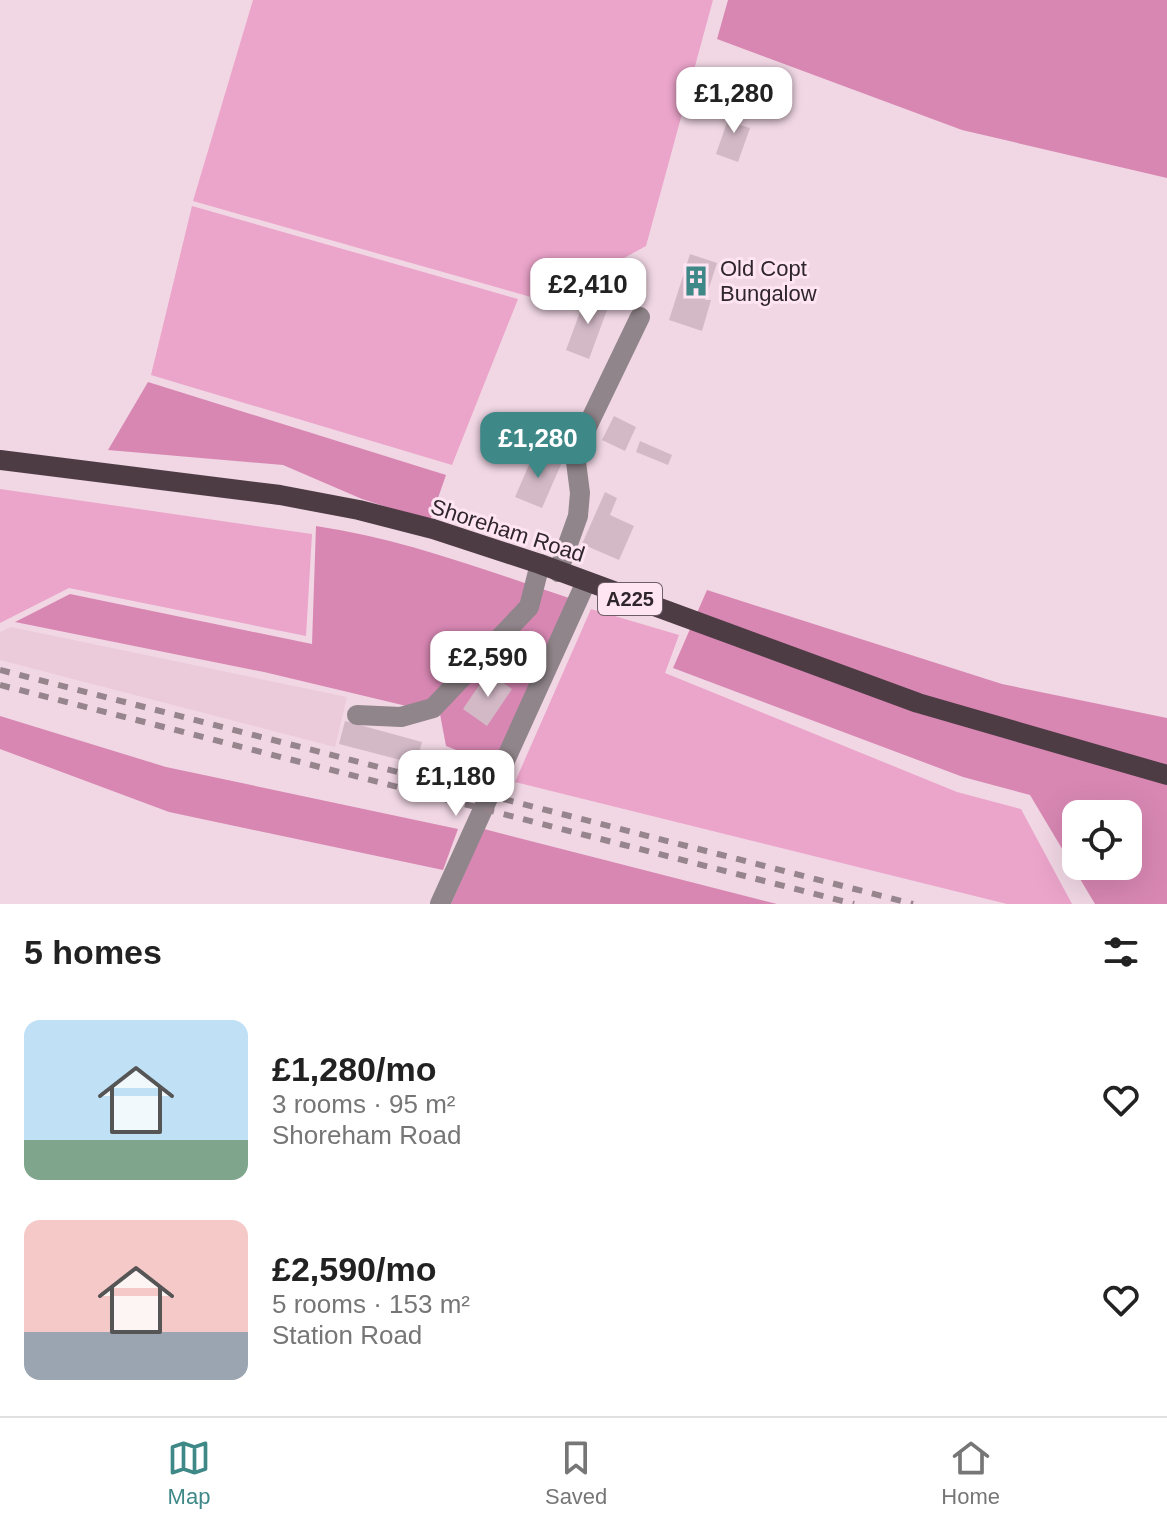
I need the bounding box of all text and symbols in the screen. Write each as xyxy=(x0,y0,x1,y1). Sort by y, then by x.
pin: £1,280 xyxy=(669,67,799,135)
text: £1,280 xyxy=(694,78,774,108)
place label: Old Copt Bungalow xyxy=(720,256,817,306)
pin: £2,410 xyxy=(523,258,653,326)
building icon: Old Copt Bungalow xyxy=(679,264,713,298)
text: £2,410 xyxy=(548,269,628,299)
pin: £1,280 xyxy=(473,412,603,480)
text: £1,280 xyxy=(498,423,578,453)
street label: Shoreham Road xyxy=(428,494,588,567)
road number: A225 xyxy=(598,583,662,615)
pin: £2,590 xyxy=(423,631,553,699)
text: £2,590 xyxy=(448,642,528,672)
pin: £1,180 xyxy=(391,750,521,818)
text: £1,180 xyxy=(416,761,496,791)
map controls xyxy=(1062,800,1142,880)
button: locate xyxy=(1062,800,1142,880)
icon: filters xyxy=(1099,930,1143,974)
text: 5 homes xyxy=(24,933,162,971)
text: £1,280/mo xyxy=(272,1050,436,1088)
icon: home xyxy=(88,1052,184,1148)
icon: heart xyxy=(1099,1078,1143,1122)
text: 3 rooms · 95 m² xyxy=(272,1089,456,1119)
text: Shoreham Road xyxy=(272,1120,461,1150)
text: £2,590/mo xyxy=(272,1250,436,1288)
icon: home xyxy=(88,1252,184,1348)
icon: heart xyxy=(1099,1278,1143,1322)
text: 5 rooms · 153 m² xyxy=(272,1289,470,1319)
text: Station Road xyxy=(272,1320,422,1350)
tab: Map xyxy=(167,1436,211,1510)
tab: Saved xyxy=(545,1436,607,1510)
tab: Home xyxy=(941,1436,1000,1510)

